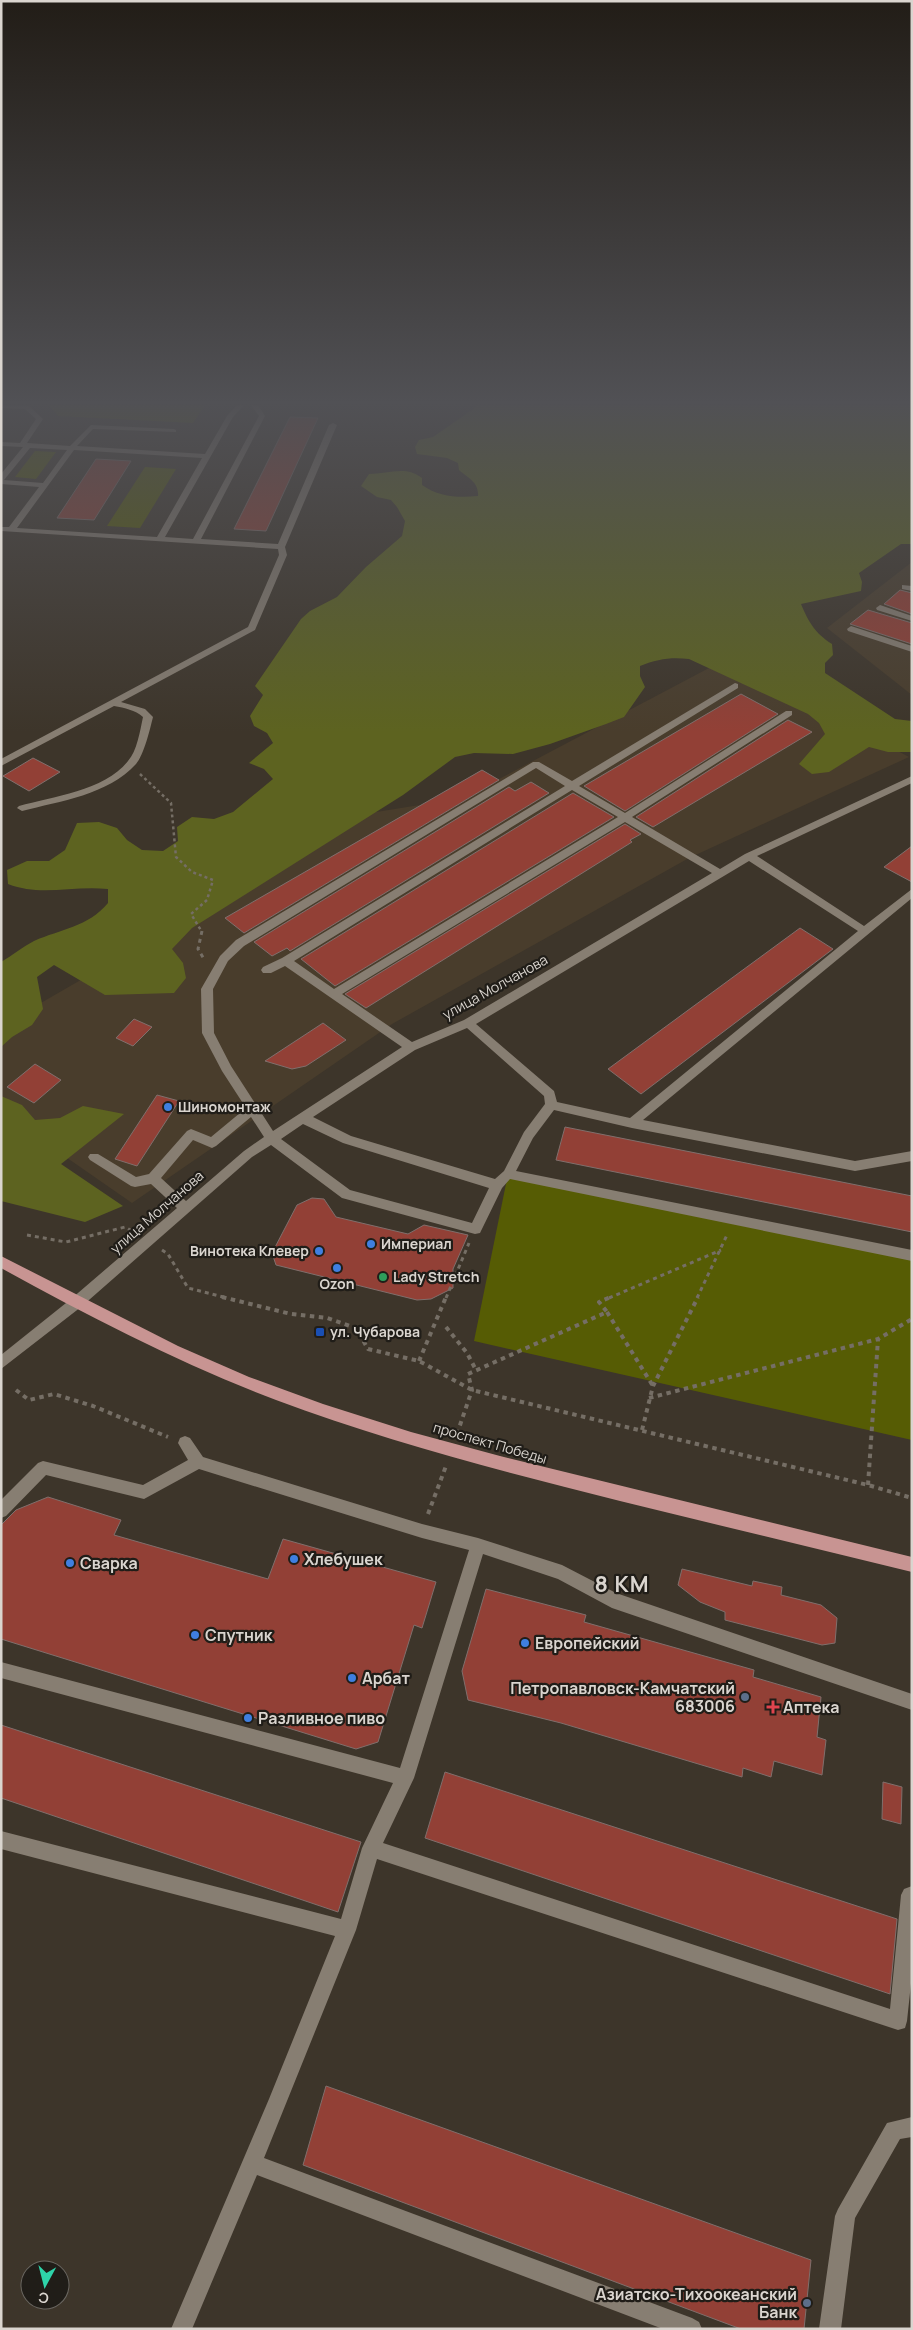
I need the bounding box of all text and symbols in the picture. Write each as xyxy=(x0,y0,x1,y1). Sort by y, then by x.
street label: улица Молчанова xyxy=(439,950,551,1023)
place label: Шиномонтаж xyxy=(178,1097,271,1116)
marker: Шиномонтаж xyxy=(162,1101,174,1113)
street label: улица Молчанова xyxy=(106,1166,207,1257)
place label: Империал xyxy=(381,1234,452,1253)
marker: Империал xyxy=(365,1238,377,1250)
place label: Винотека Клевер xyxy=(190,1241,309,1260)
marker: Винотека Клевер xyxy=(313,1245,325,1257)
marker: Ozon xyxy=(331,1262,343,1274)
place label: Lady Stretch xyxy=(393,1267,479,1286)
marker: Lady Stretch xyxy=(377,1271,389,1283)
place label: Ozon xyxy=(320,1274,354,1293)
place label: ул. Чубарова xyxy=(330,1322,420,1341)
marker: ул. Чубарова xyxy=(314,1326,326,1338)
street label: проспект Победы xyxy=(431,1417,549,1468)
place label: Хлебушек xyxy=(304,1548,383,1570)
place label: Сварка xyxy=(80,1552,138,1574)
marker: Хлебушек xyxy=(288,1553,300,1565)
marker: Сварка xyxy=(64,1557,76,1569)
district label: 8 КМ xyxy=(595,1569,649,1599)
place label: Спутник xyxy=(205,1624,273,1646)
marker: Спутник xyxy=(189,1629,201,1641)
place label: Европейский xyxy=(535,1632,639,1654)
marker: Европейский xyxy=(519,1637,531,1649)
place label: Арбат xyxy=(362,1667,410,1689)
marker: Арбат xyxy=(346,1672,358,1684)
place label: Петропавловск-Камчатский 683006 xyxy=(510,1677,735,1717)
marker: Петропавловск-Камчатский 683006 xyxy=(739,1691,751,1703)
place label: Аптека xyxy=(783,1696,839,1718)
marker: Аптека xyxy=(767,1701,779,1713)
place label: Разливное пиво xyxy=(258,1707,385,1729)
marker: Разливное пиво xyxy=(242,1712,254,1724)
north arrow xyxy=(20,2260,70,2310)
place label: Азиатско-Тихоокеанский Банк xyxy=(596,2283,797,2323)
text: С xyxy=(37,2288,50,2308)
marker: Азиатско-Тихоокеанский Банк xyxy=(801,2297,813,2309)

